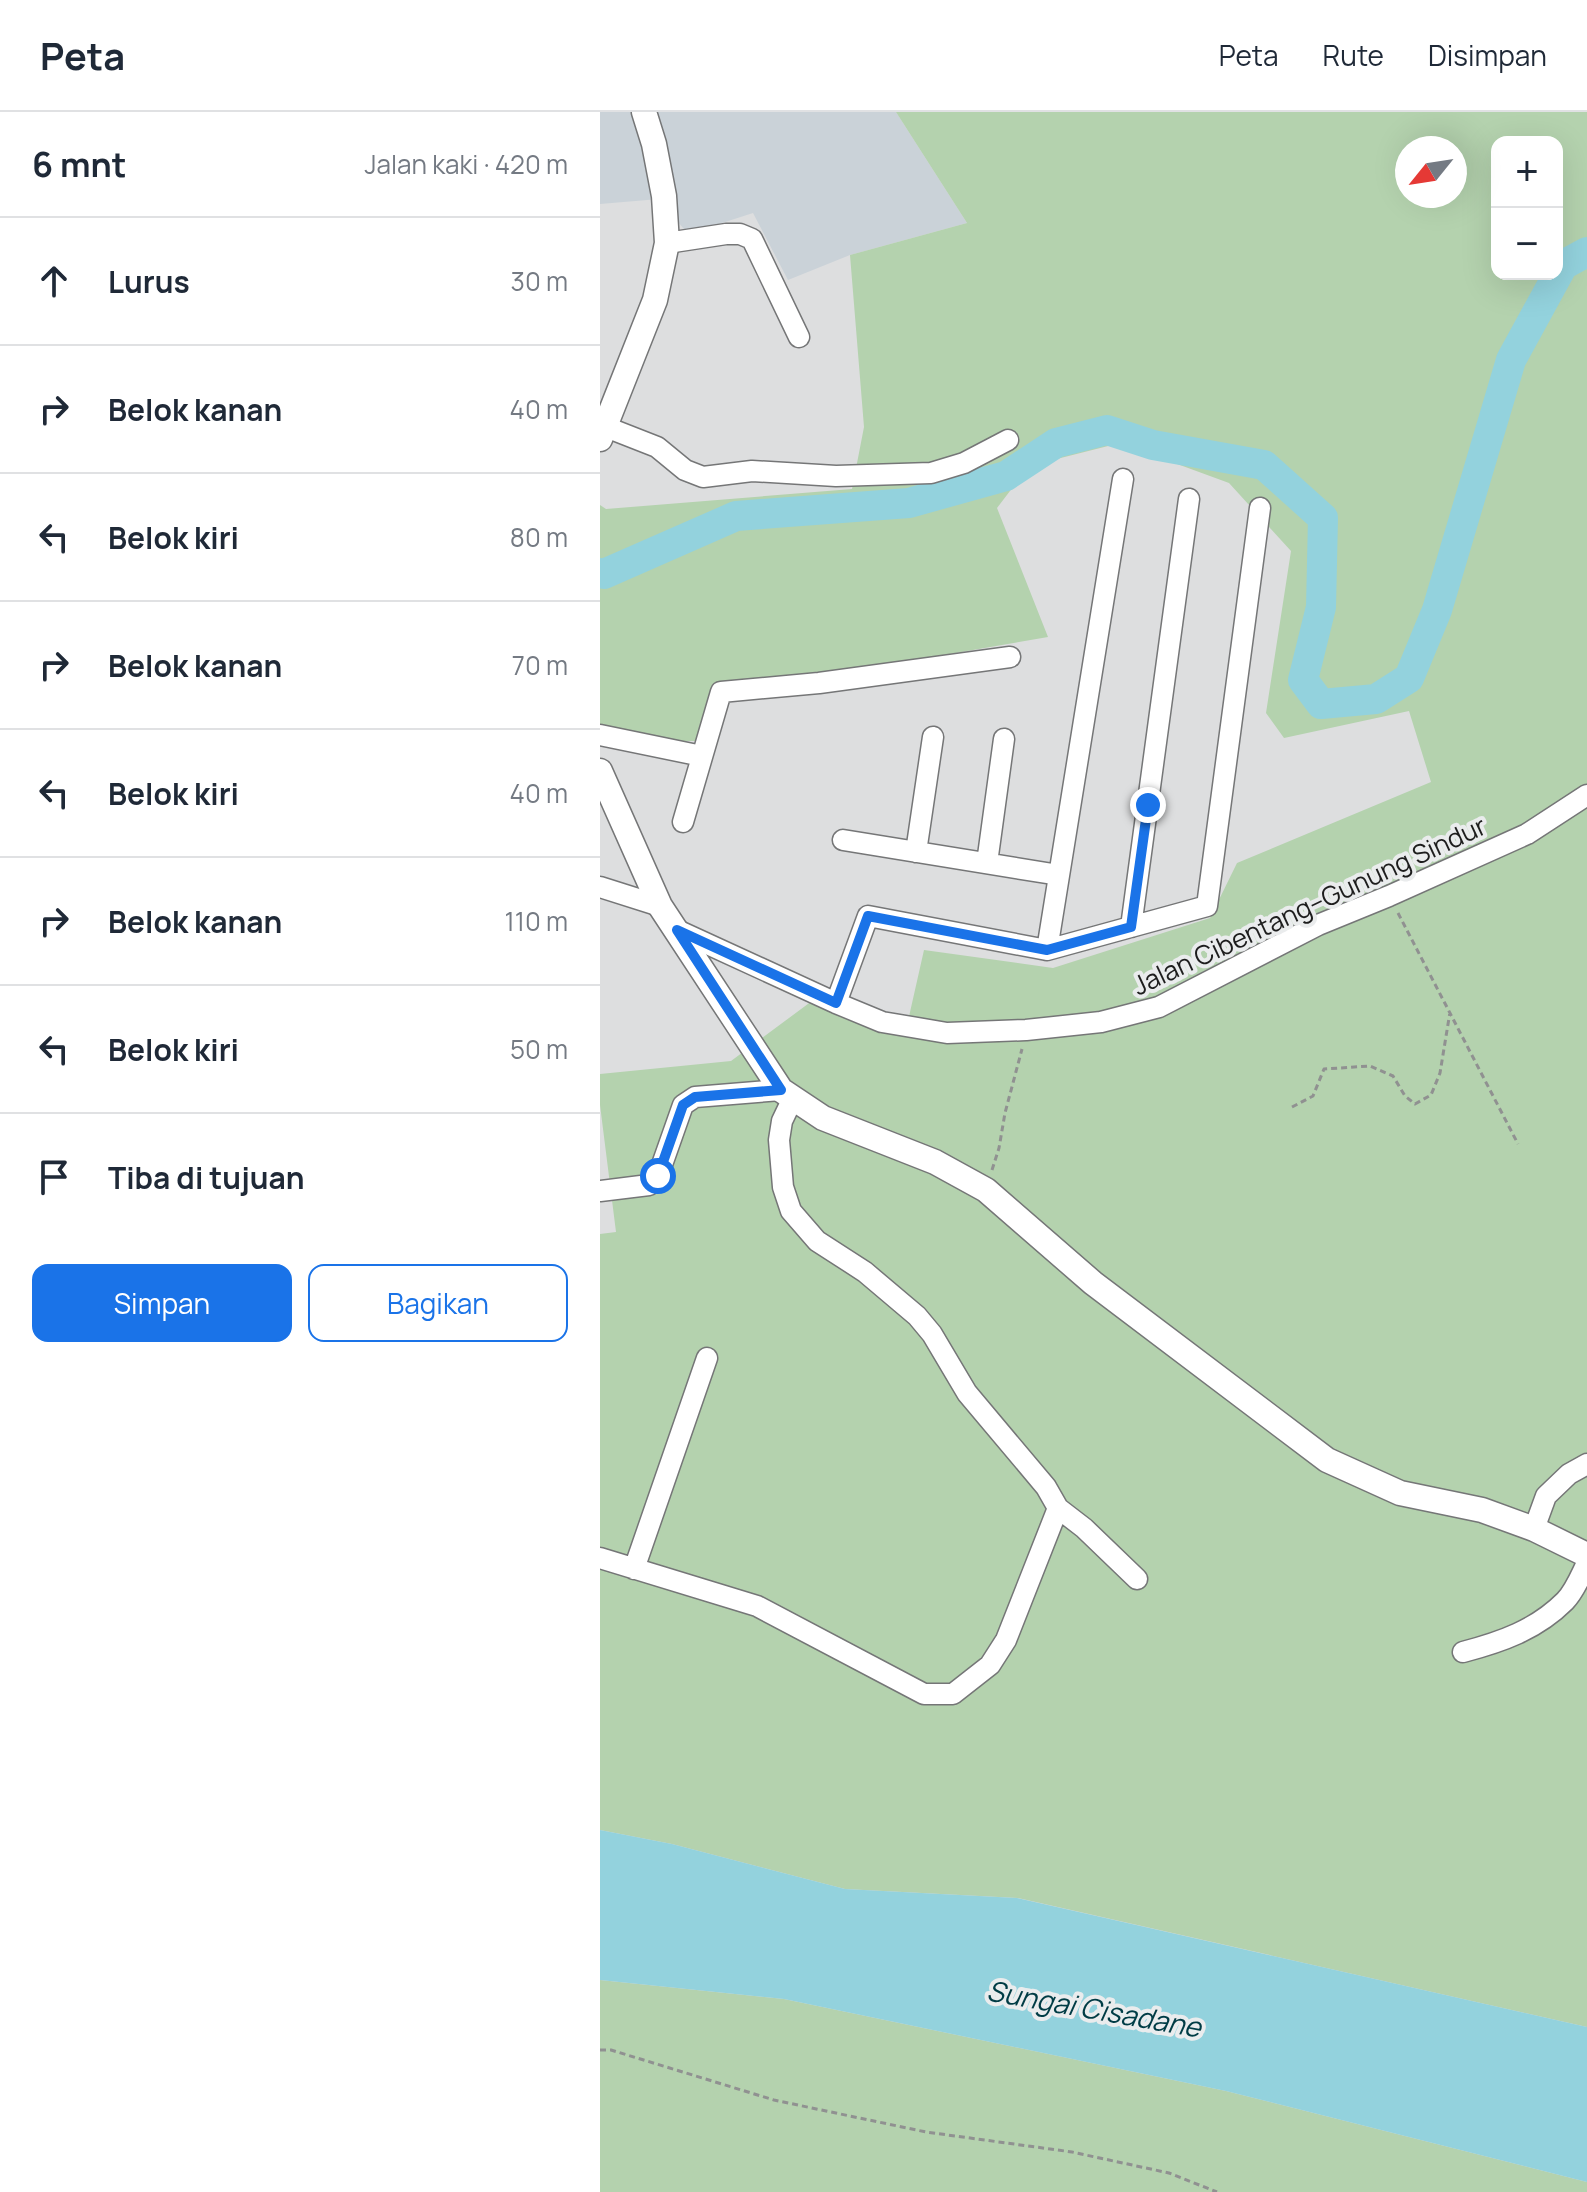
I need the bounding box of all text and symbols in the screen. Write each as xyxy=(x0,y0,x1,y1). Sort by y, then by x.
text: Peta xyxy=(40,29,125,81)
text: Peta xyxy=(1219,36,1279,74)
text: Rute xyxy=(1323,36,1384,74)
text: Disimpan xyxy=(1428,36,1547,74)
north arrow xyxy=(1395,136,1467,208)
map controls xyxy=(1491,136,1563,280)
button: + xyxy=(1491,136,1563,208)
text: 6 mnt xyxy=(32,141,127,187)
text: Jalan kaki · 420 m xyxy=(364,146,568,182)
button: − xyxy=(1491,208,1563,280)
icon: ahead xyxy=(32,259,76,303)
text: Lurus xyxy=(108,261,190,302)
text: 30 m xyxy=(511,263,568,299)
icon: right xyxy=(32,387,76,431)
text: Belok kanan xyxy=(108,389,282,430)
text: 40 m xyxy=(510,391,568,427)
icon: left xyxy=(32,515,76,559)
text: Belok kiri xyxy=(108,517,239,558)
text: 80 m xyxy=(510,519,568,555)
icon: right xyxy=(32,643,76,687)
text: Belok kanan xyxy=(108,645,282,686)
text: 70 m xyxy=(512,647,568,683)
icon: left xyxy=(32,771,76,815)
text: Belok kiri xyxy=(108,773,239,814)
text: 40 m xyxy=(510,775,568,811)
route end xyxy=(1130,787,1166,823)
street label: Jalan Cibentang–Gunung Sindur xyxy=(1126,807,1492,1003)
icon: right xyxy=(32,899,76,943)
text: Belok kanan xyxy=(108,901,282,942)
text: 110 m xyxy=(505,903,568,939)
icon: left xyxy=(32,1027,76,1071)
text: Belok kiri xyxy=(108,1029,239,1070)
text: 50 m xyxy=(510,1031,568,1067)
icon: arrive xyxy=(32,1155,76,1199)
text: Tiba di tujuan xyxy=(108,1157,305,1198)
route start xyxy=(640,1158,676,1194)
button: Simpan xyxy=(32,1264,292,1342)
button: Bagikan xyxy=(308,1264,568,1342)
water label: Sungai Cisadane xyxy=(984,1970,1206,2046)

